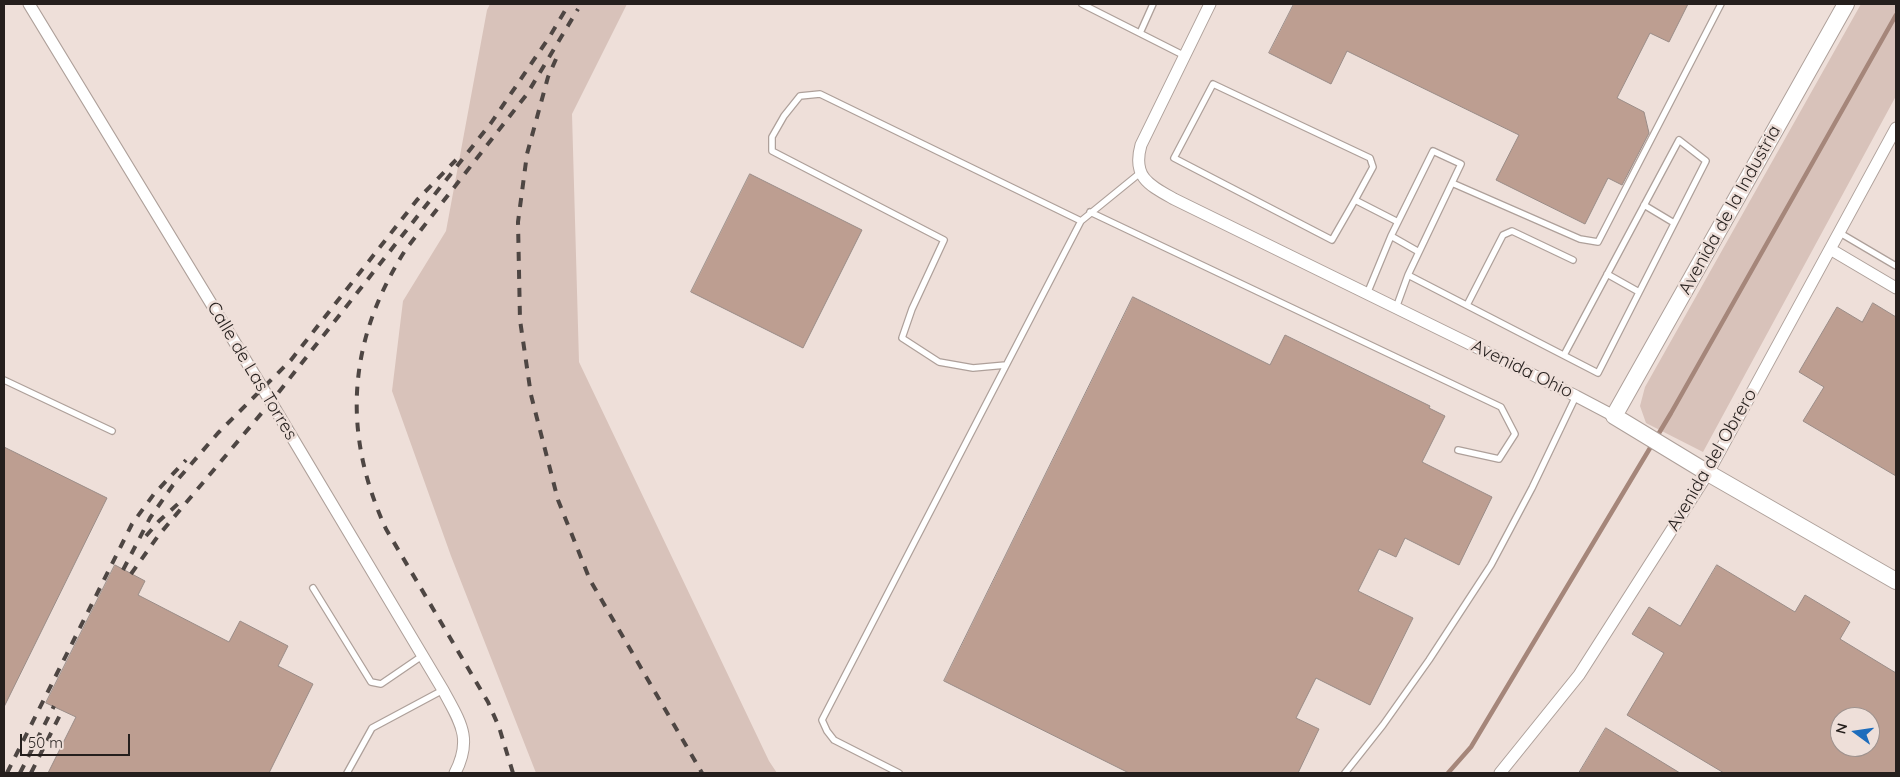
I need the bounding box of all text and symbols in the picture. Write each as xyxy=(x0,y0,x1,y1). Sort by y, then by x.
street label: Avenida de la Industria xyxy=(1674,122,1786,298)
street label: Calle de Las Torres xyxy=(202,298,302,444)
street label: Avenida Ohio xyxy=(1468,335,1576,403)
street label: Avenida del Obrero xyxy=(1662,385,1762,535)
north arrow xyxy=(1830,707,1880,757)
text: N xyxy=(1831,721,1851,736)
scale bar xyxy=(22,724,132,756)
text: 50 m xyxy=(28,733,63,752)

